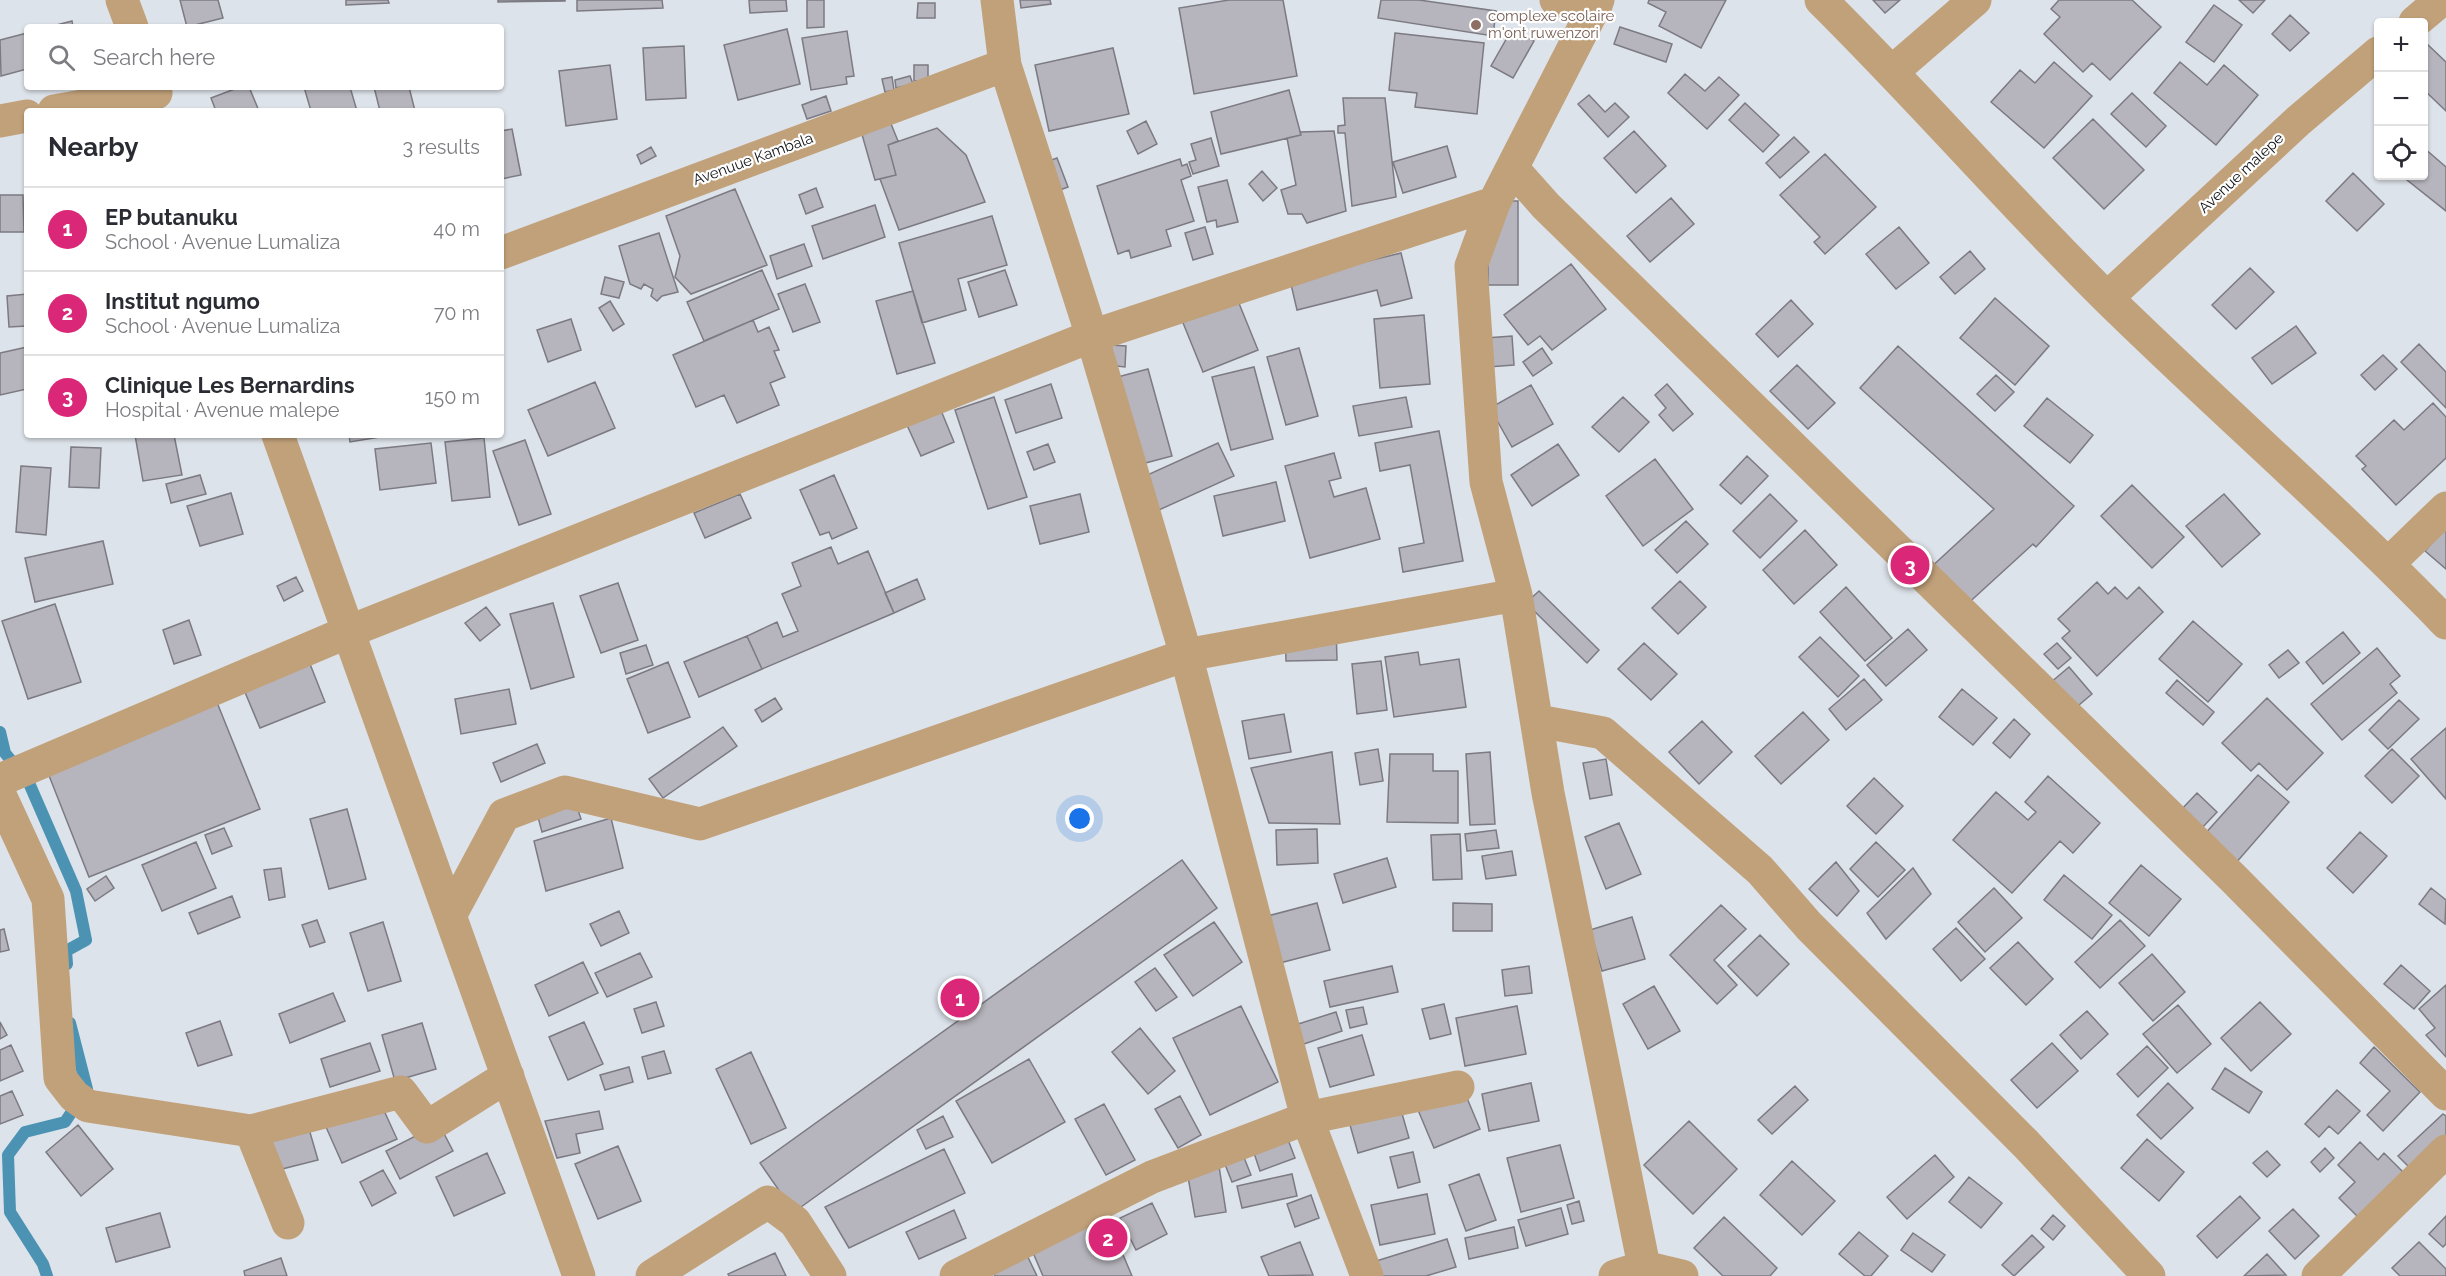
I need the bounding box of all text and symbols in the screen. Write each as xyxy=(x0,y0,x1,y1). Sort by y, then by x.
place label: complexe scolaire m'ont ruwenzori xyxy=(1488,7,1614,42)
marker: complexe scolaire m'ont ruwenzori xyxy=(1469,18,1483,32)
map controls xyxy=(2374,18,2428,180)
button: + xyxy=(2374,18,2428,72)
search box xyxy=(24,24,504,90)
icon: search xyxy=(45,41,78,74)
text: Search here xyxy=(93,44,215,70)
button: − xyxy=(2374,72,2428,126)
button: locate xyxy=(2374,126,2428,180)
street label: Avenuue Kambala xyxy=(690,129,816,189)
street label: Avenue malepe xyxy=(2195,129,2287,217)
text: Nearby xyxy=(48,132,138,162)
text: 3 results xyxy=(402,135,480,159)
text: EP butanuku xyxy=(105,204,238,230)
text: 1 xyxy=(63,217,72,241)
text: 40 m xyxy=(433,217,480,241)
text: School · Avenue Lumaliza xyxy=(105,230,340,254)
text: Institut ngumo xyxy=(105,288,260,314)
text: 2 xyxy=(62,301,73,325)
text: 70 m xyxy=(434,301,480,325)
text: School · Avenue Lumaliza xyxy=(105,314,340,338)
text: Clinique Les Bernardins xyxy=(105,372,355,398)
text: 3 xyxy=(62,385,73,409)
text: 150 m xyxy=(425,385,480,409)
text: Hospital · Avenue malepe xyxy=(105,398,339,422)
pin: 3 xyxy=(1890,542,1930,588)
your location xyxy=(1065,804,1094,833)
pin: 1 xyxy=(940,976,980,1020)
pin: 2 xyxy=(1088,1216,1128,1260)

